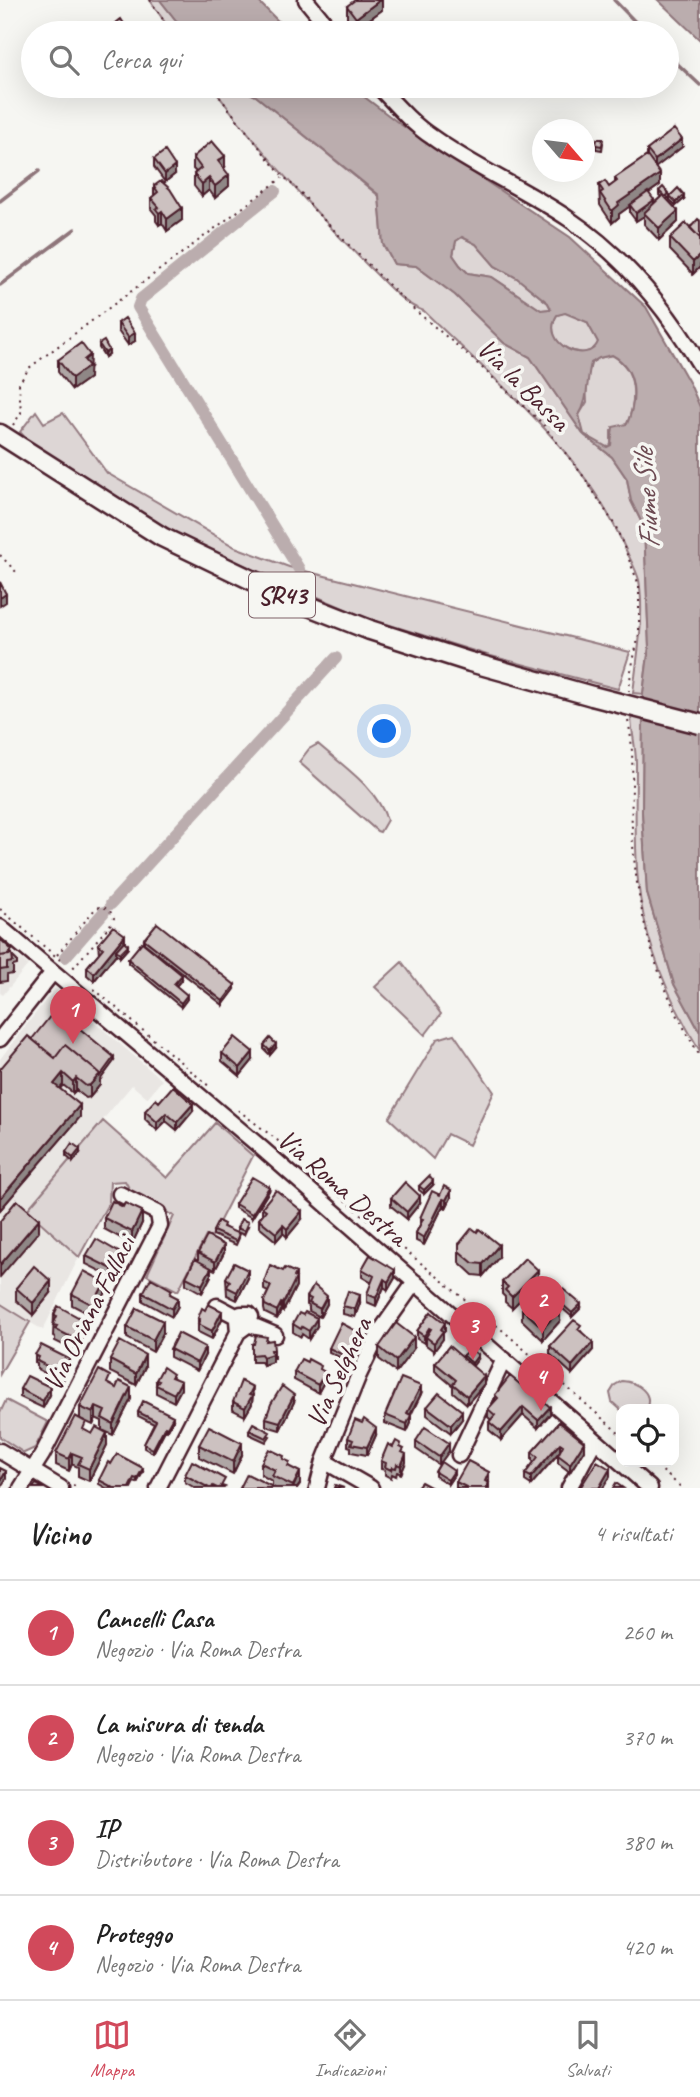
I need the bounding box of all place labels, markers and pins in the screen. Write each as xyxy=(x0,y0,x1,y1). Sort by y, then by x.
pin: 1 xyxy=(50,986,96,1044)
pin: 2 xyxy=(519,1276,565,1334)
pin: 3 xyxy=(450,1302,496,1360)
pin: 4 xyxy=(518,1353,564,1411)

